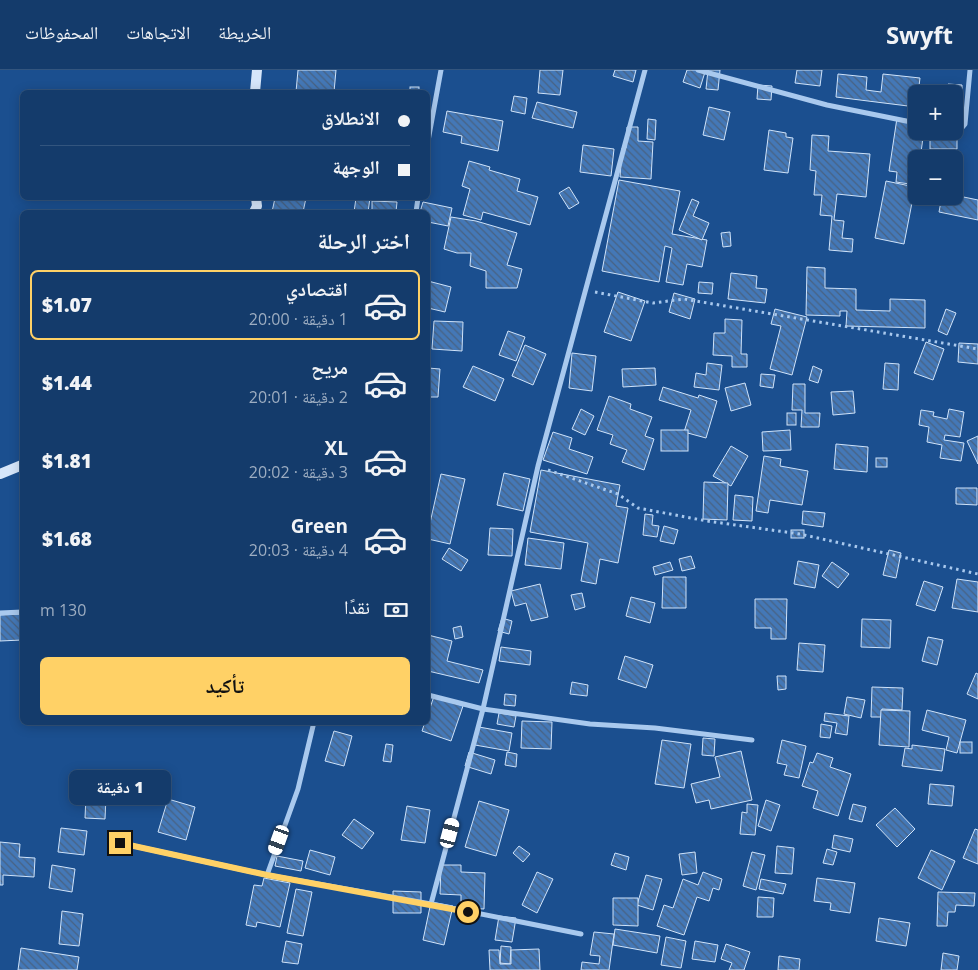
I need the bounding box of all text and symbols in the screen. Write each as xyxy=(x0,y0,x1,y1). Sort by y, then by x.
text: Swyft xyxy=(886,18,953,51)
text: المحفوظات xyxy=(25,20,98,44)
text: الاتجاهات xyxy=(126,20,190,44)
text: الخريطة xyxy=(218,20,271,44)
map controls xyxy=(908,85,963,205)
button: + xyxy=(908,85,963,140)
text: الانطلاق xyxy=(321,105,380,131)
button: − xyxy=(908,150,963,205)
text: الوجهة xyxy=(332,154,380,180)
text: اختر الرحلة xyxy=(318,225,410,255)
text: اقتصادي xyxy=(286,276,348,302)
icon: car xyxy=(363,283,408,328)
text: $1.07 xyxy=(42,292,92,318)
text: 1 دقيقة · 20:00 xyxy=(249,308,348,330)
text: مريح xyxy=(311,354,348,380)
icon: car xyxy=(363,361,408,406)
text: $1.44 xyxy=(42,370,92,396)
text: 2 دقيقة · 20:01 xyxy=(249,386,348,408)
text: XL xyxy=(325,435,348,461)
icon: car xyxy=(363,439,408,484)
text: $1.81 xyxy=(42,448,92,474)
text: 3 دقيقة · 20:02 xyxy=(249,461,348,483)
text: Green xyxy=(291,513,348,539)
icon: car xyxy=(363,517,408,562)
text: $1.68 xyxy=(42,526,92,552)
text: 4 دقيقة · 20:03 xyxy=(249,539,348,561)
text: نقدًا xyxy=(344,594,370,620)
icon: cash xyxy=(382,596,410,624)
text: 130 m xyxy=(40,599,86,621)
button: تأكيد xyxy=(40,657,410,715)
callout: 1 دقيقة xyxy=(69,770,171,806)
text: 1 دقيقة xyxy=(96,776,144,798)
car xyxy=(438,817,461,849)
car xyxy=(266,823,291,857)
route end xyxy=(109,832,131,854)
route start xyxy=(457,901,479,923)

